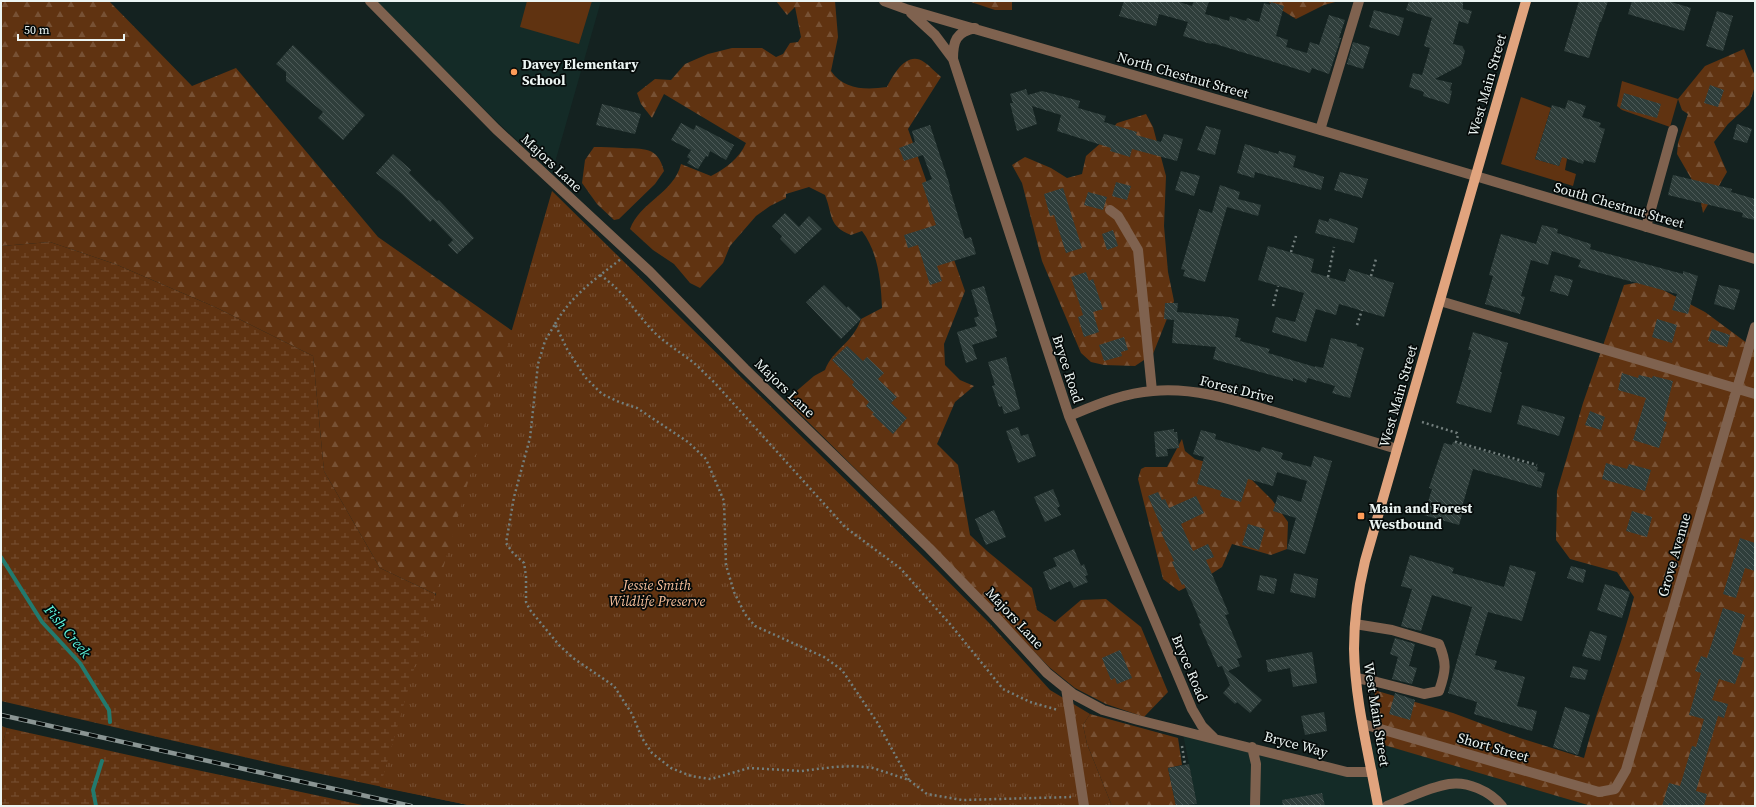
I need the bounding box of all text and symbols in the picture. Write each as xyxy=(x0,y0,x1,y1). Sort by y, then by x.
scale bar xyxy=(18,16,124,42)
text: 50 m xyxy=(24,22,50,38)
street label: West Main Street xyxy=(1463,31,1511,138)
street label: North Chestnut Street xyxy=(1115,47,1251,103)
place label: Davey Elementary School xyxy=(522,54,639,90)
marker: Davey Elementary School xyxy=(509,67,519,77)
street label: Majors Lane xyxy=(517,129,587,197)
street label: South Chestnut Street xyxy=(1552,177,1687,233)
street label: Bryce Road xyxy=(1048,332,1088,406)
street label: West Main Street xyxy=(1374,342,1422,449)
street label: Majors Lane xyxy=(750,354,820,422)
street label: Forest Drive xyxy=(1198,370,1276,408)
place label: Main and Forest Westbound xyxy=(1369,498,1473,534)
marker: Main and Forest Westbound xyxy=(1356,511,1366,521)
street label: Grove Avenue xyxy=(1653,511,1695,599)
park label: Jessie Smith Wildlife Preserve xyxy=(609,575,706,611)
street label: Majors Lane xyxy=(981,583,1049,653)
water label: Fish Creek xyxy=(39,599,97,663)
street label: Bryce Road xyxy=(1167,632,1213,705)
street label: West Main Street xyxy=(1359,661,1395,768)
street label: Bryce Way xyxy=(1262,726,1331,762)
street label: Short Street xyxy=(1455,727,1531,767)

